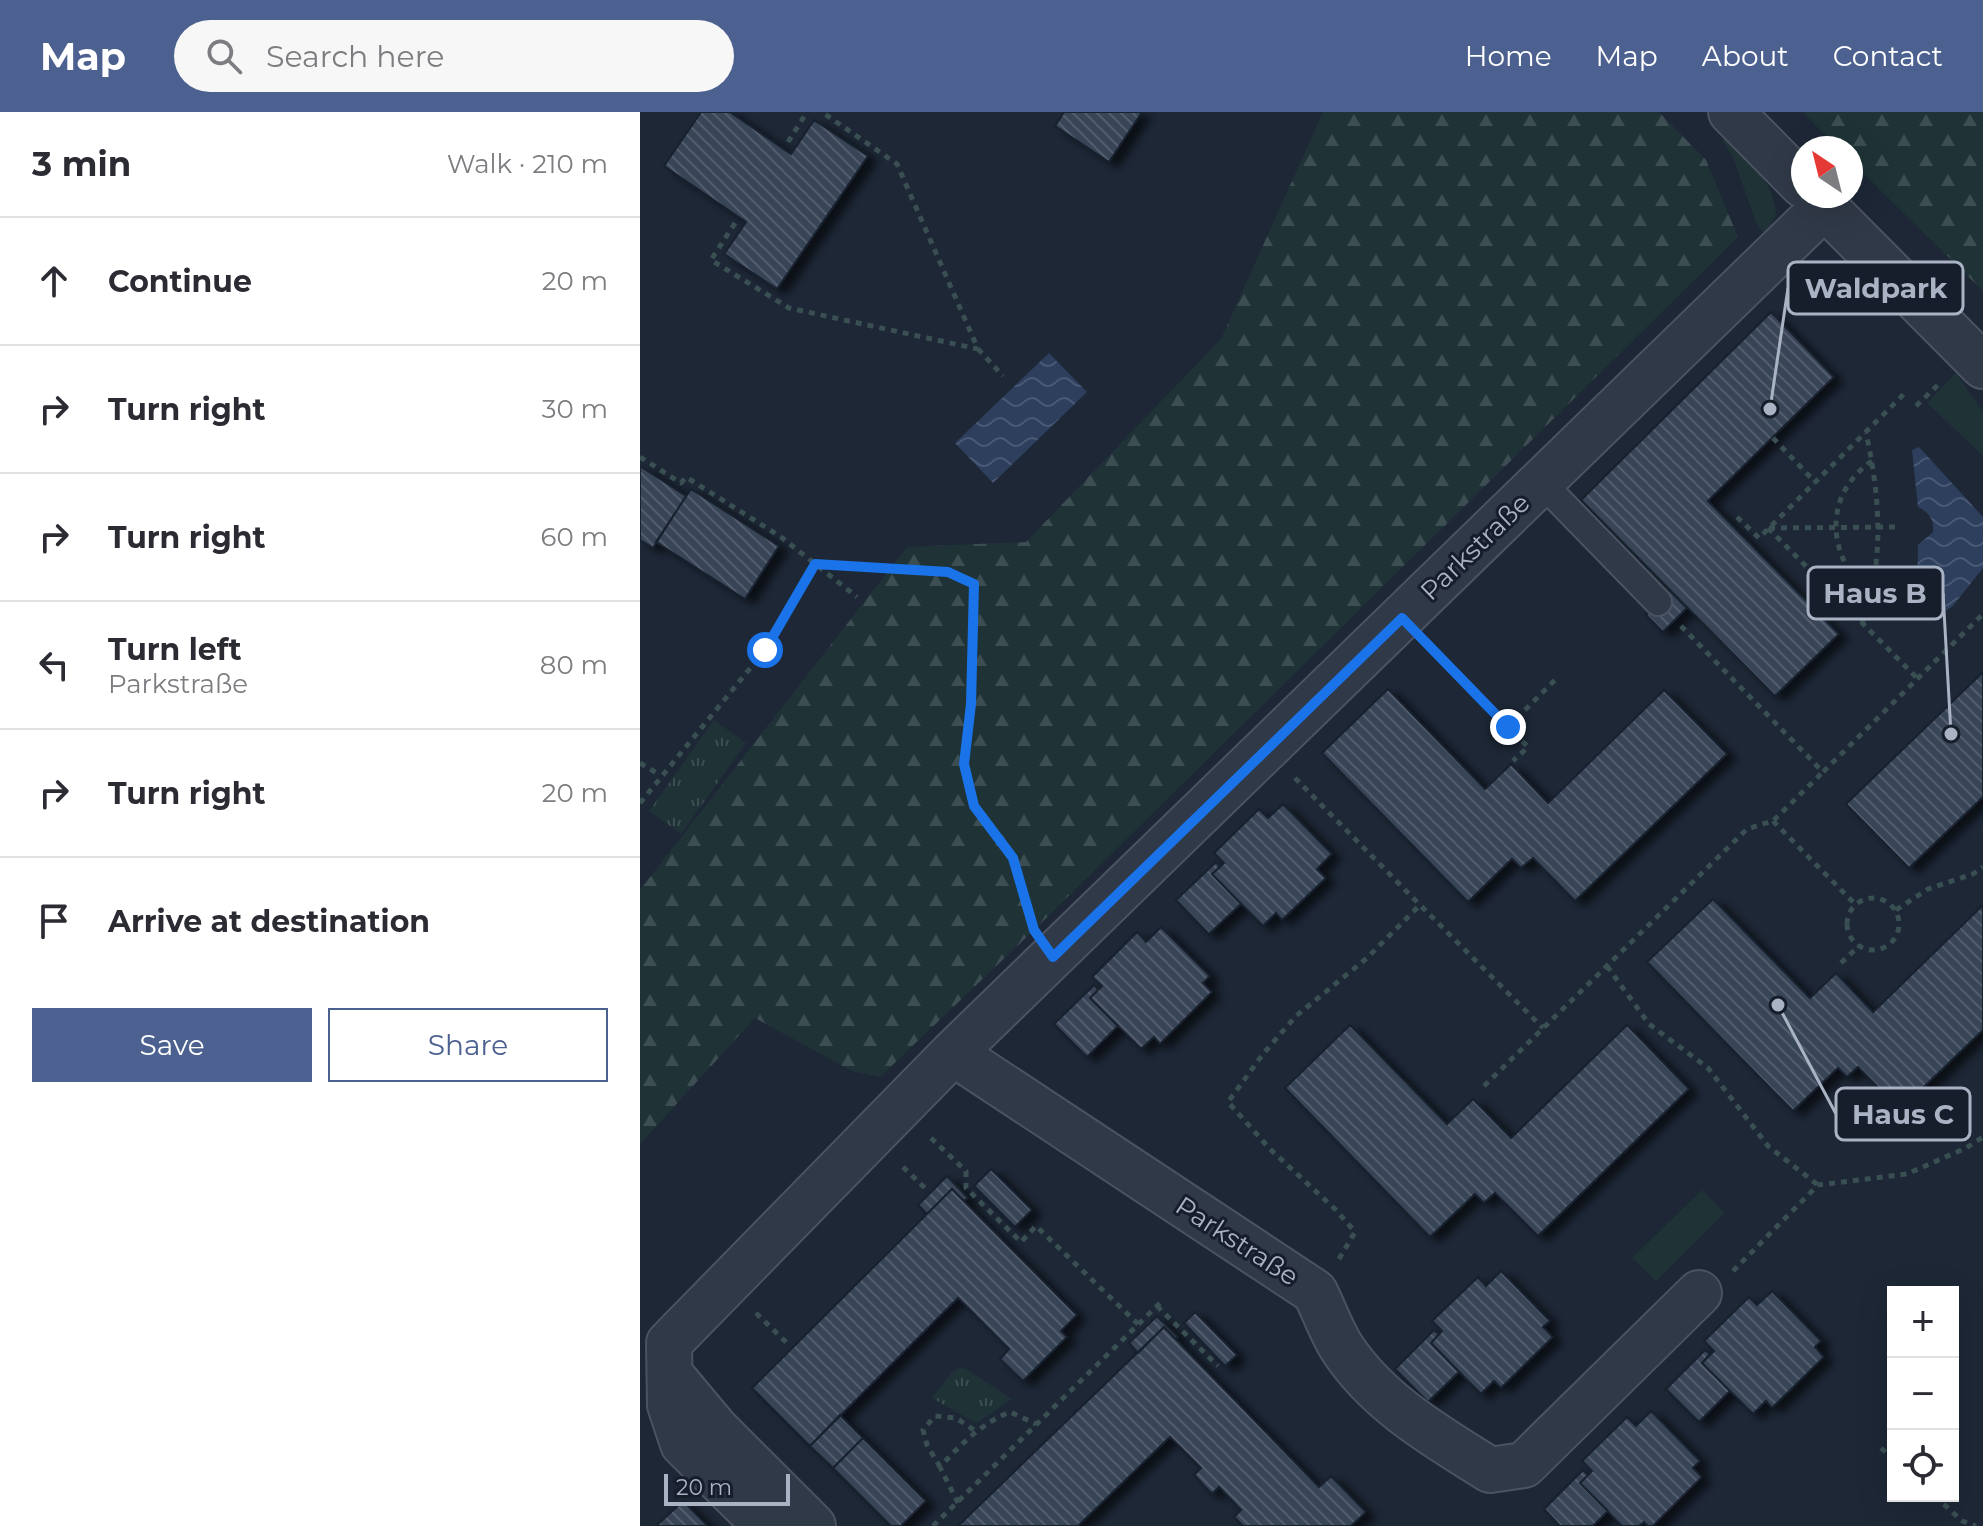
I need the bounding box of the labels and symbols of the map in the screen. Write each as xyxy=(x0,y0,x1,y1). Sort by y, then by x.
north arrow xyxy=(1791,136,1863,208)
callout: Waldpark xyxy=(1788,262,1963,314)
text: Waldpark xyxy=(1805,271,1948,305)
street label: Parkstraße xyxy=(1414,487,1536,607)
callout: Haus B xyxy=(1808,567,1943,619)
text: Haus B xyxy=(1823,576,1927,610)
route start xyxy=(747,632,783,668)
route end xyxy=(1490,709,1526,745)
callout: Haus C xyxy=(1836,1088,1970,1140)
text: Haus C xyxy=(1852,1097,1954,1131)
street label: Parkstraße xyxy=(1170,1189,1304,1293)
scale bar xyxy=(664,1470,790,1506)

